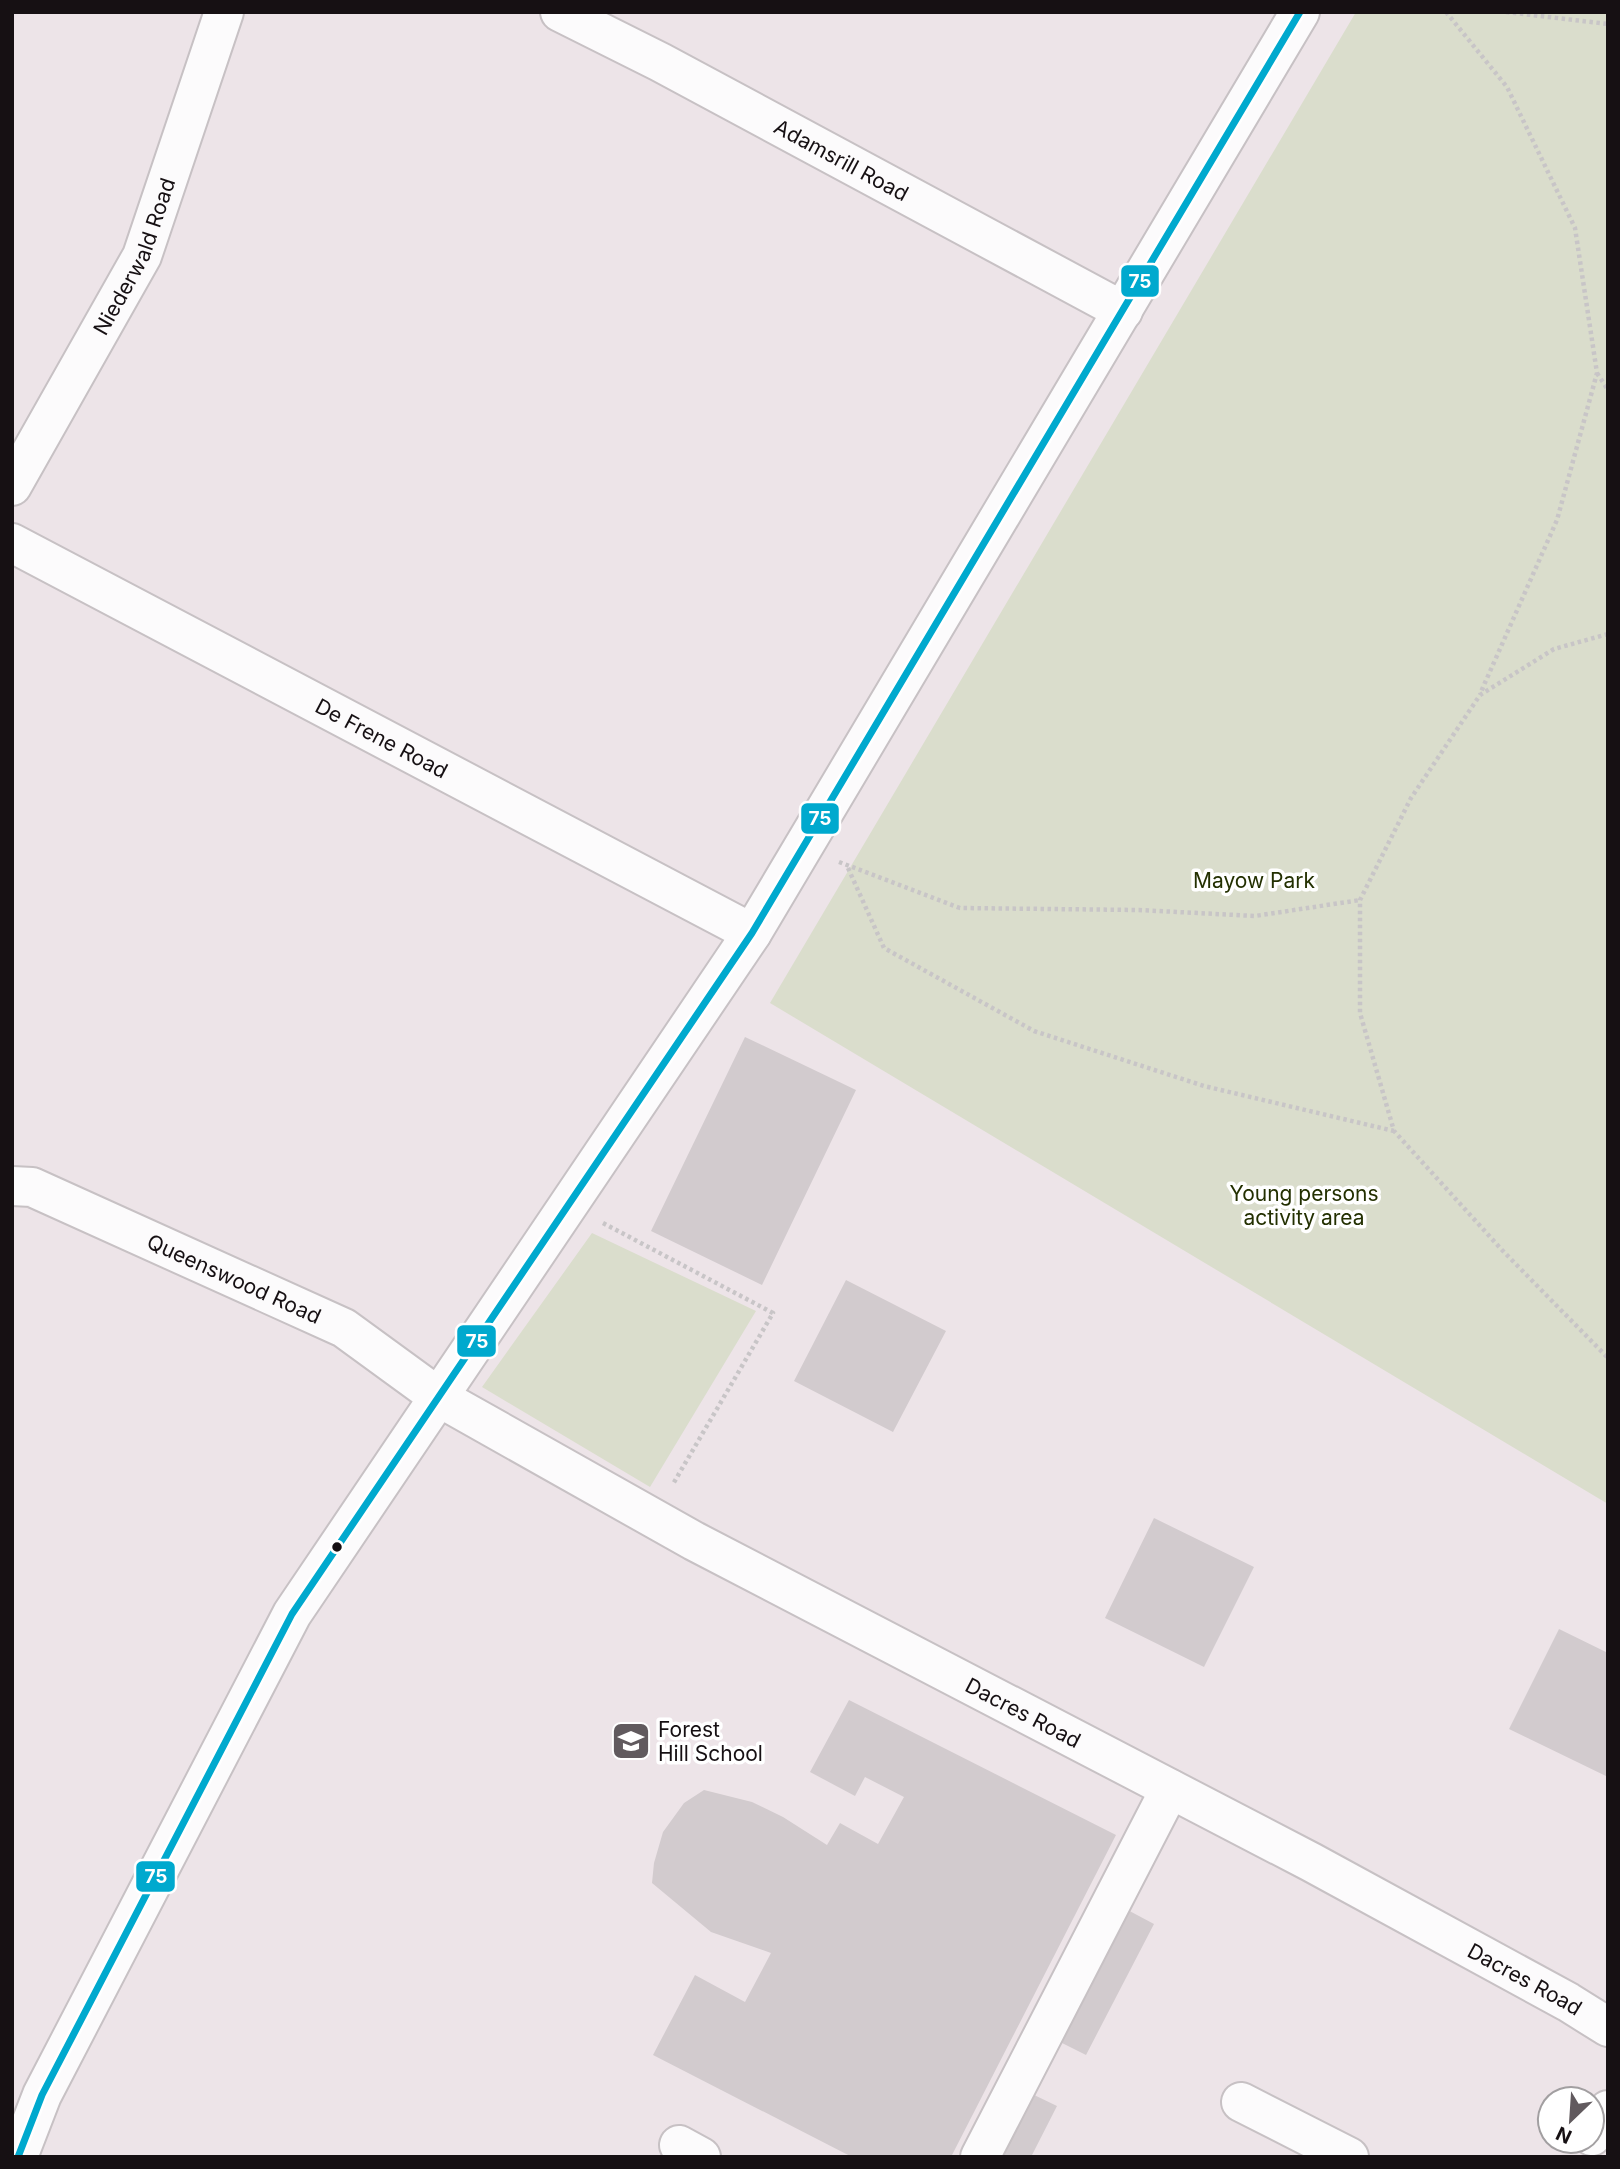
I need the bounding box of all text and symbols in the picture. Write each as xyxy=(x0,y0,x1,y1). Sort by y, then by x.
street label: Adamsrill Road xyxy=(770,113,913,206)
street label: Niederwald Road xyxy=(88,175,180,339)
line badge: 75 xyxy=(1120,264,1160,298)
text: 75 xyxy=(1128,270,1152,293)
street label: De Frene Road xyxy=(311,693,452,783)
line badge: 75 xyxy=(800,802,840,835)
text: 75 xyxy=(808,807,832,830)
park label: Mayow Park xyxy=(1193,868,1316,893)
park label: Young persons activity area xyxy=(1229,1181,1379,1230)
street label: Queenswood Road xyxy=(143,1228,325,1329)
line badge: 75 xyxy=(456,1324,497,1358)
text: 75 xyxy=(465,1330,489,1353)
unlabelled marker xyxy=(330,1540,344,1554)
street label: Dacres Road xyxy=(962,1672,1085,1753)
place label: Forest Hill School xyxy=(658,1717,763,1766)
school or university icon: Forest Hill School xyxy=(610,1720,652,1762)
line badge: 75 xyxy=(135,1860,176,1893)
text: 75 xyxy=(144,1865,168,1888)
street label: Dacres Road xyxy=(1464,1937,1587,2020)
north arrow xyxy=(1536,2085,1606,2155)
text: N xyxy=(1553,2121,1575,2148)

